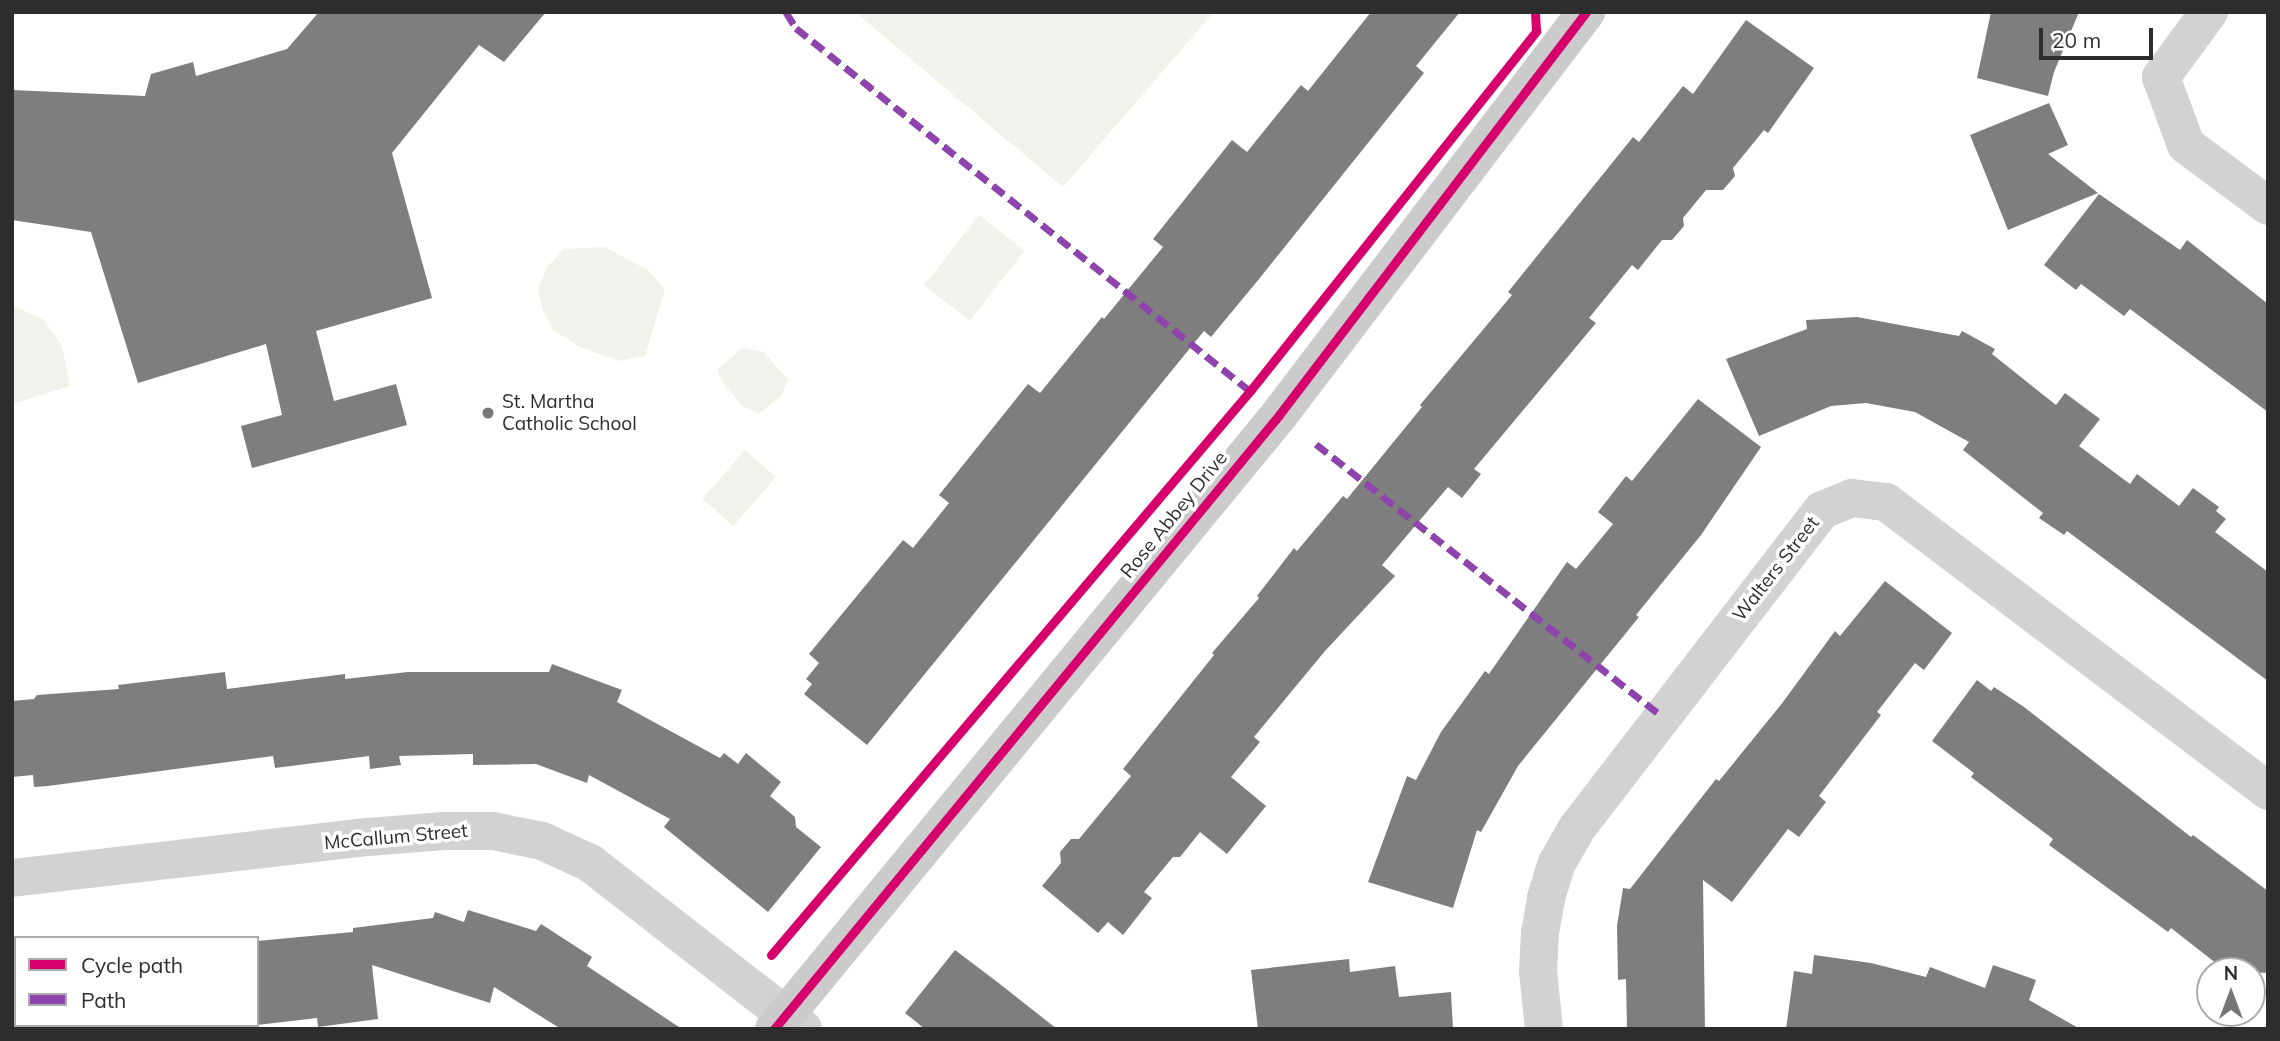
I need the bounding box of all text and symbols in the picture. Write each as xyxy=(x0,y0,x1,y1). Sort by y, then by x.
scale bar xyxy=(2042,14,2156,58)
text: 20 m xyxy=(2052,27,2101,53)
place label: St. Martha Catholic School xyxy=(502,391,637,435)
marker: St. Martha Catholic School xyxy=(480,405,496,421)
street label: Rose Abbey Drive xyxy=(1116,447,1232,583)
street label: Walters Street xyxy=(1728,512,1824,626)
street label: McCallum Street xyxy=(323,819,469,855)
legend xyxy=(14,936,259,1027)
text: Cycle path xyxy=(81,952,183,978)
north arrow xyxy=(2196,957,2266,1027)
text: N xyxy=(2224,961,2238,985)
text: Path xyxy=(81,987,126,1013)

